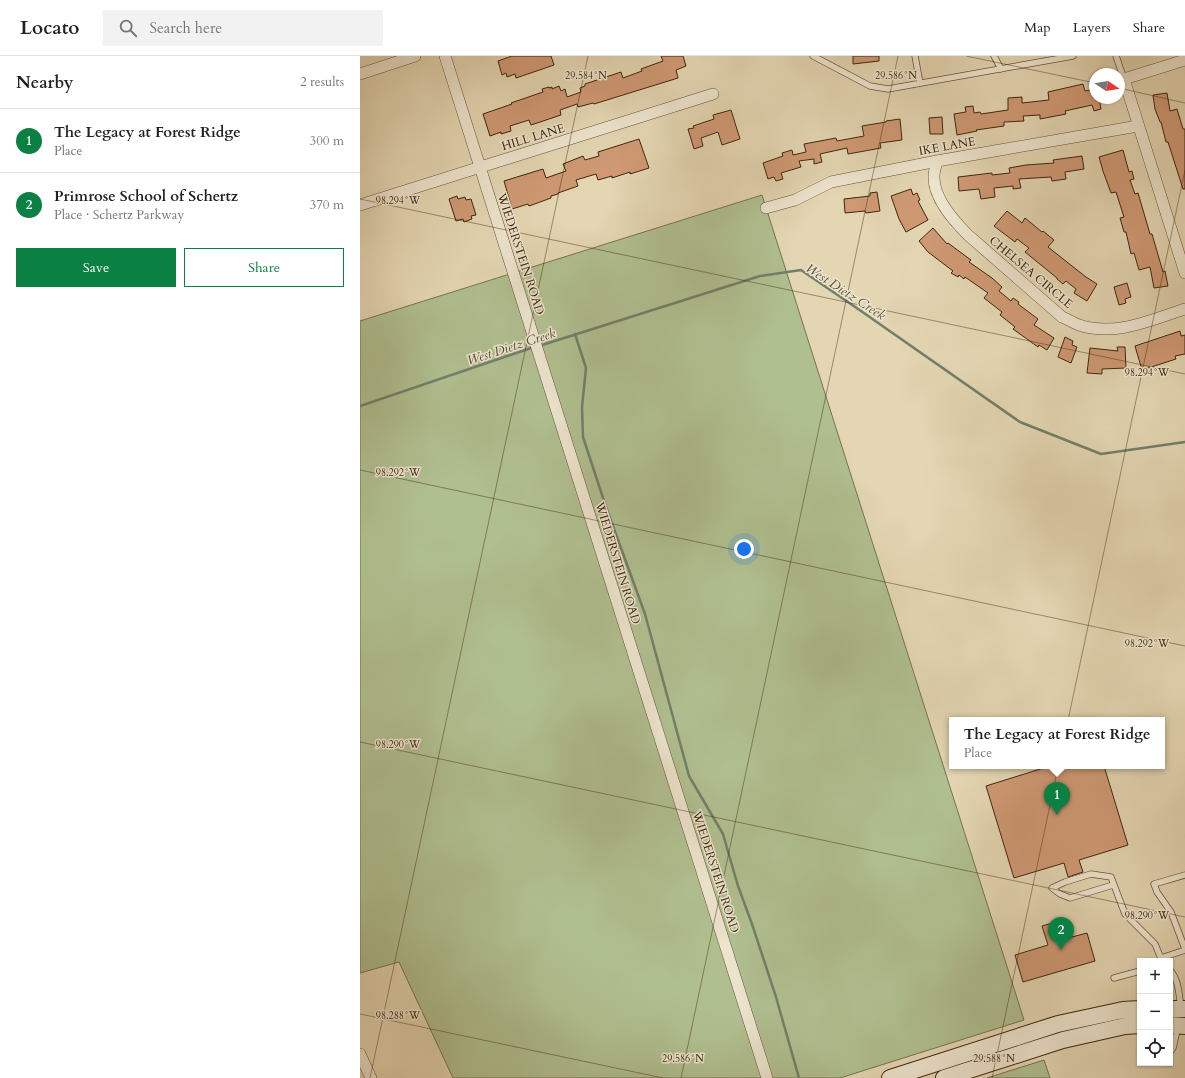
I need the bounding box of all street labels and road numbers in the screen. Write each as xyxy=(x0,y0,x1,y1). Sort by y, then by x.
street label: HILL LANE xyxy=(499,120,567,154)
street label: IKE LANE xyxy=(917,133,977,159)
street label: WIEDERSTEIN ROAD xyxy=(493,190,548,317)
street label: CHELSEA CIRCLE xyxy=(986,232,1076,312)
street label: WIEDERSTEIN ROAD xyxy=(591,499,644,626)
street label: WIEDERSTEIN ROAD xyxy=(688,808,743,935)

